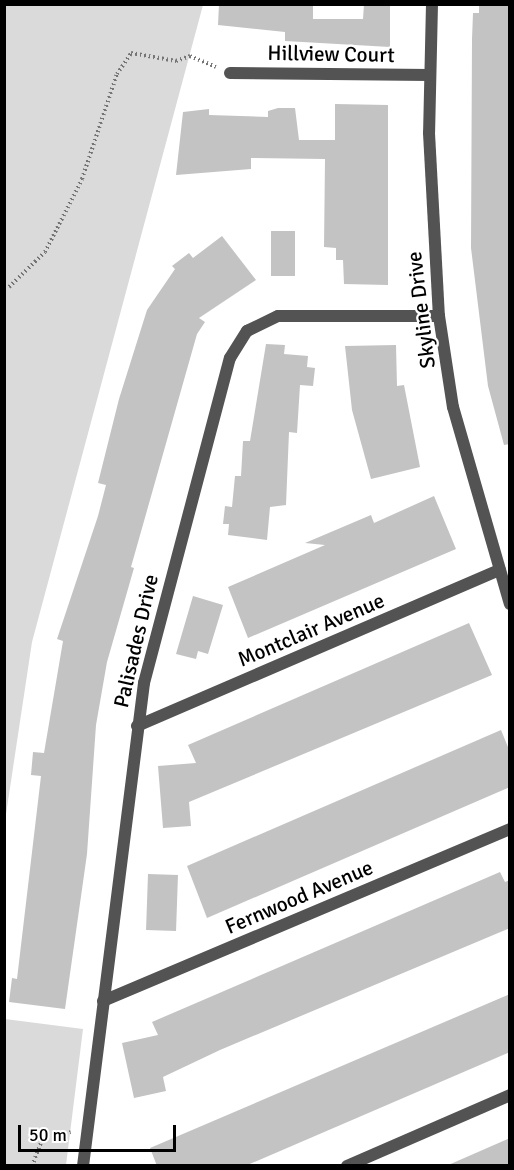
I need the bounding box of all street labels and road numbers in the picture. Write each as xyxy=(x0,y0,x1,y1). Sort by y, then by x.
street label: Hillview Court xyxy=(267,40,395,68)
street label: Skyline Drive xyxy=(401,250,441,370)
street label: Palisades Drive xyxy=(108,572,164,710)
street label: Montclair Avenue xyxy=(234,588,388,672)
street label: Fernwood Avenue xyxy=(221,855,377,939)

